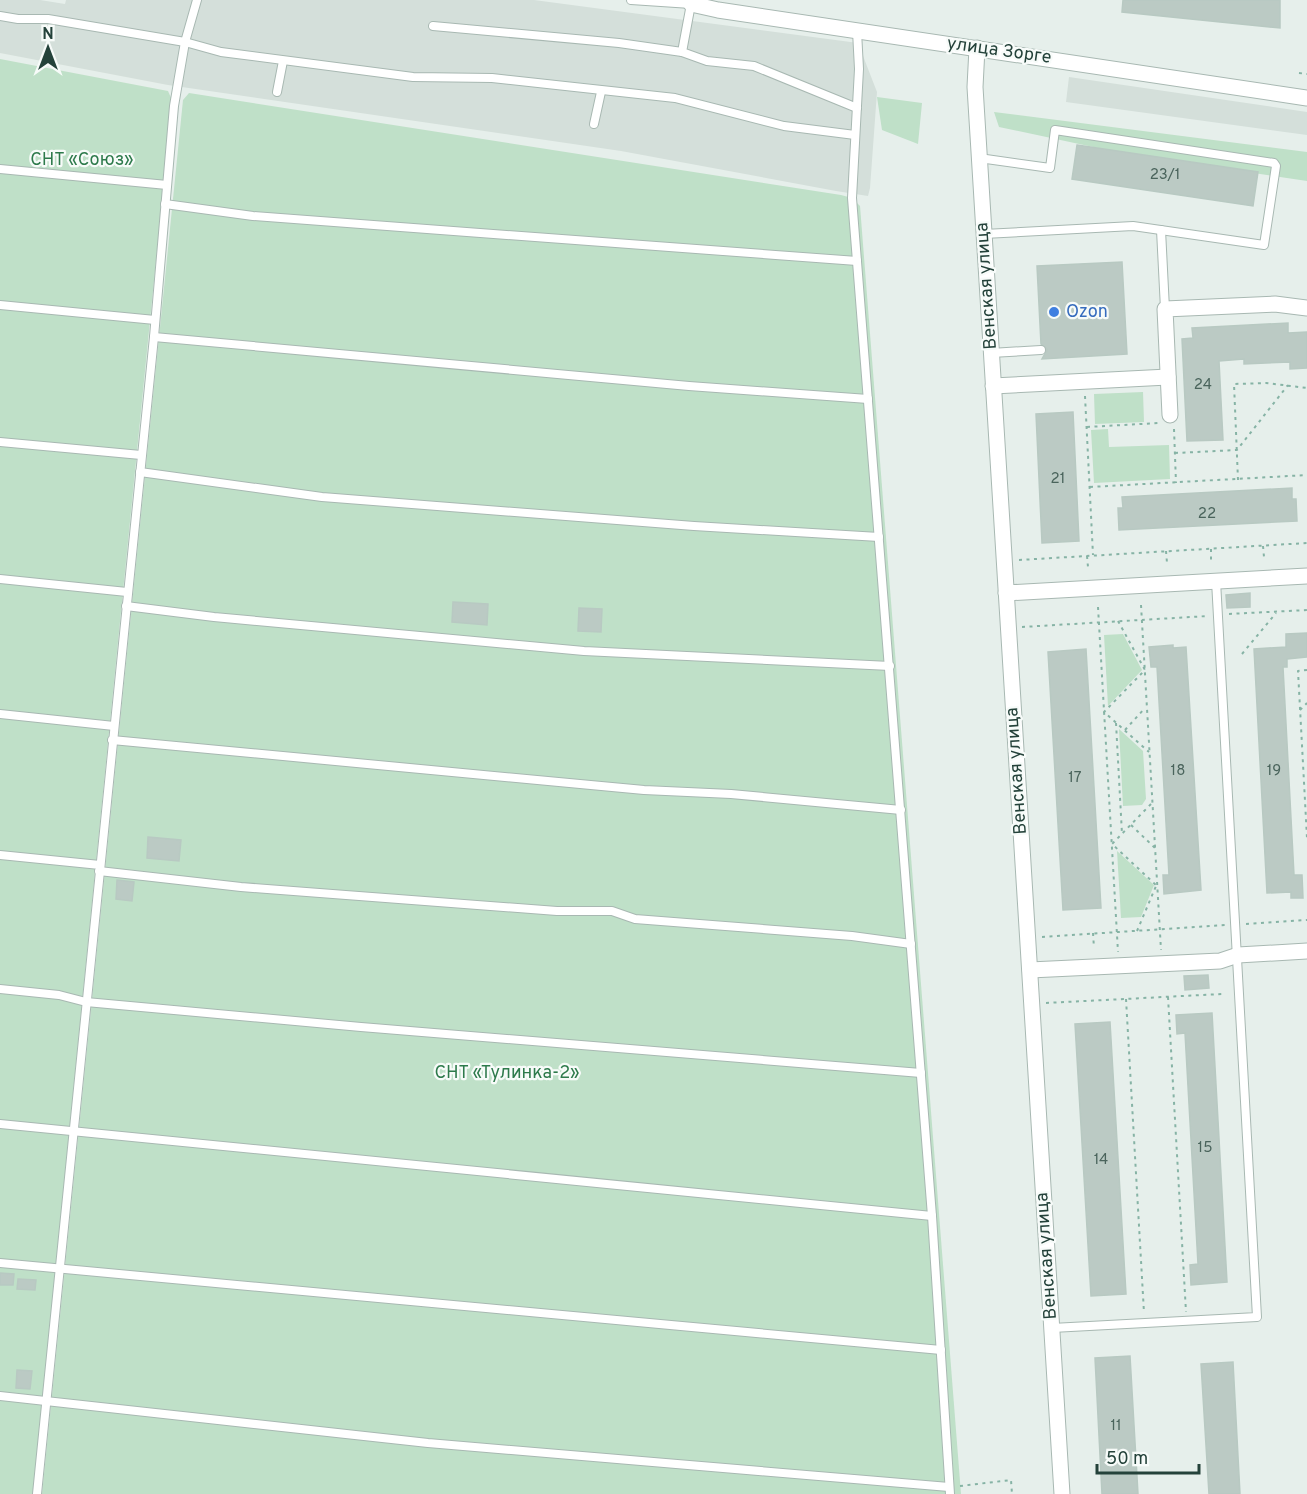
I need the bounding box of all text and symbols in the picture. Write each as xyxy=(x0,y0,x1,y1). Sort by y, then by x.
north arrow xyxy=(18,18,78,78)
text: N xyxy=(42,25,54,45)
street label: улица Зорге xyxy=(945,32,1053,70)
park label: СНТ «Союз» xyxy=(30,149,134,172)
house number: 23/1 xyxy=(1150,166,1180,185)
street label: Венская улица xyxy=(971,222,1003,350)
place label: Ozon xyxy=(1066,301,1108,324)
marker: Ozon xyxy=(1047,305,1061,319)
house number: 24 xyxy=(1194,376,1212,395)
house number: 21 xyxy=(1051,470,1065,489)
house number: 22 xyxy=(1198,505,1216,524)
street label: Венская улица xyxy=(1001,707,1033,835)
house number: 18 xyxy=(1171,762,1185,781)
house number: 19 xyxy=(1267,762,1281,781)
house number: 17 xyxy=(1068,769,1082,788)
park label: СНТ «Тулинка-2» xyxy=(434,1062,580,1085)
house number: 15 xyxy=(1198,1139,1212,1158)
house number: 14 xyxy=(1094,1151,1108,1170)
street label: Венская улица xyxy=(1031,1192,1063,1320)
house number: 11 xyxy=(1110,1417,1122,1436)
scale bar xyxy=(1097,1437,1199,1475)
text: 50 m xyxy=(1106,1448,1148,1471)

